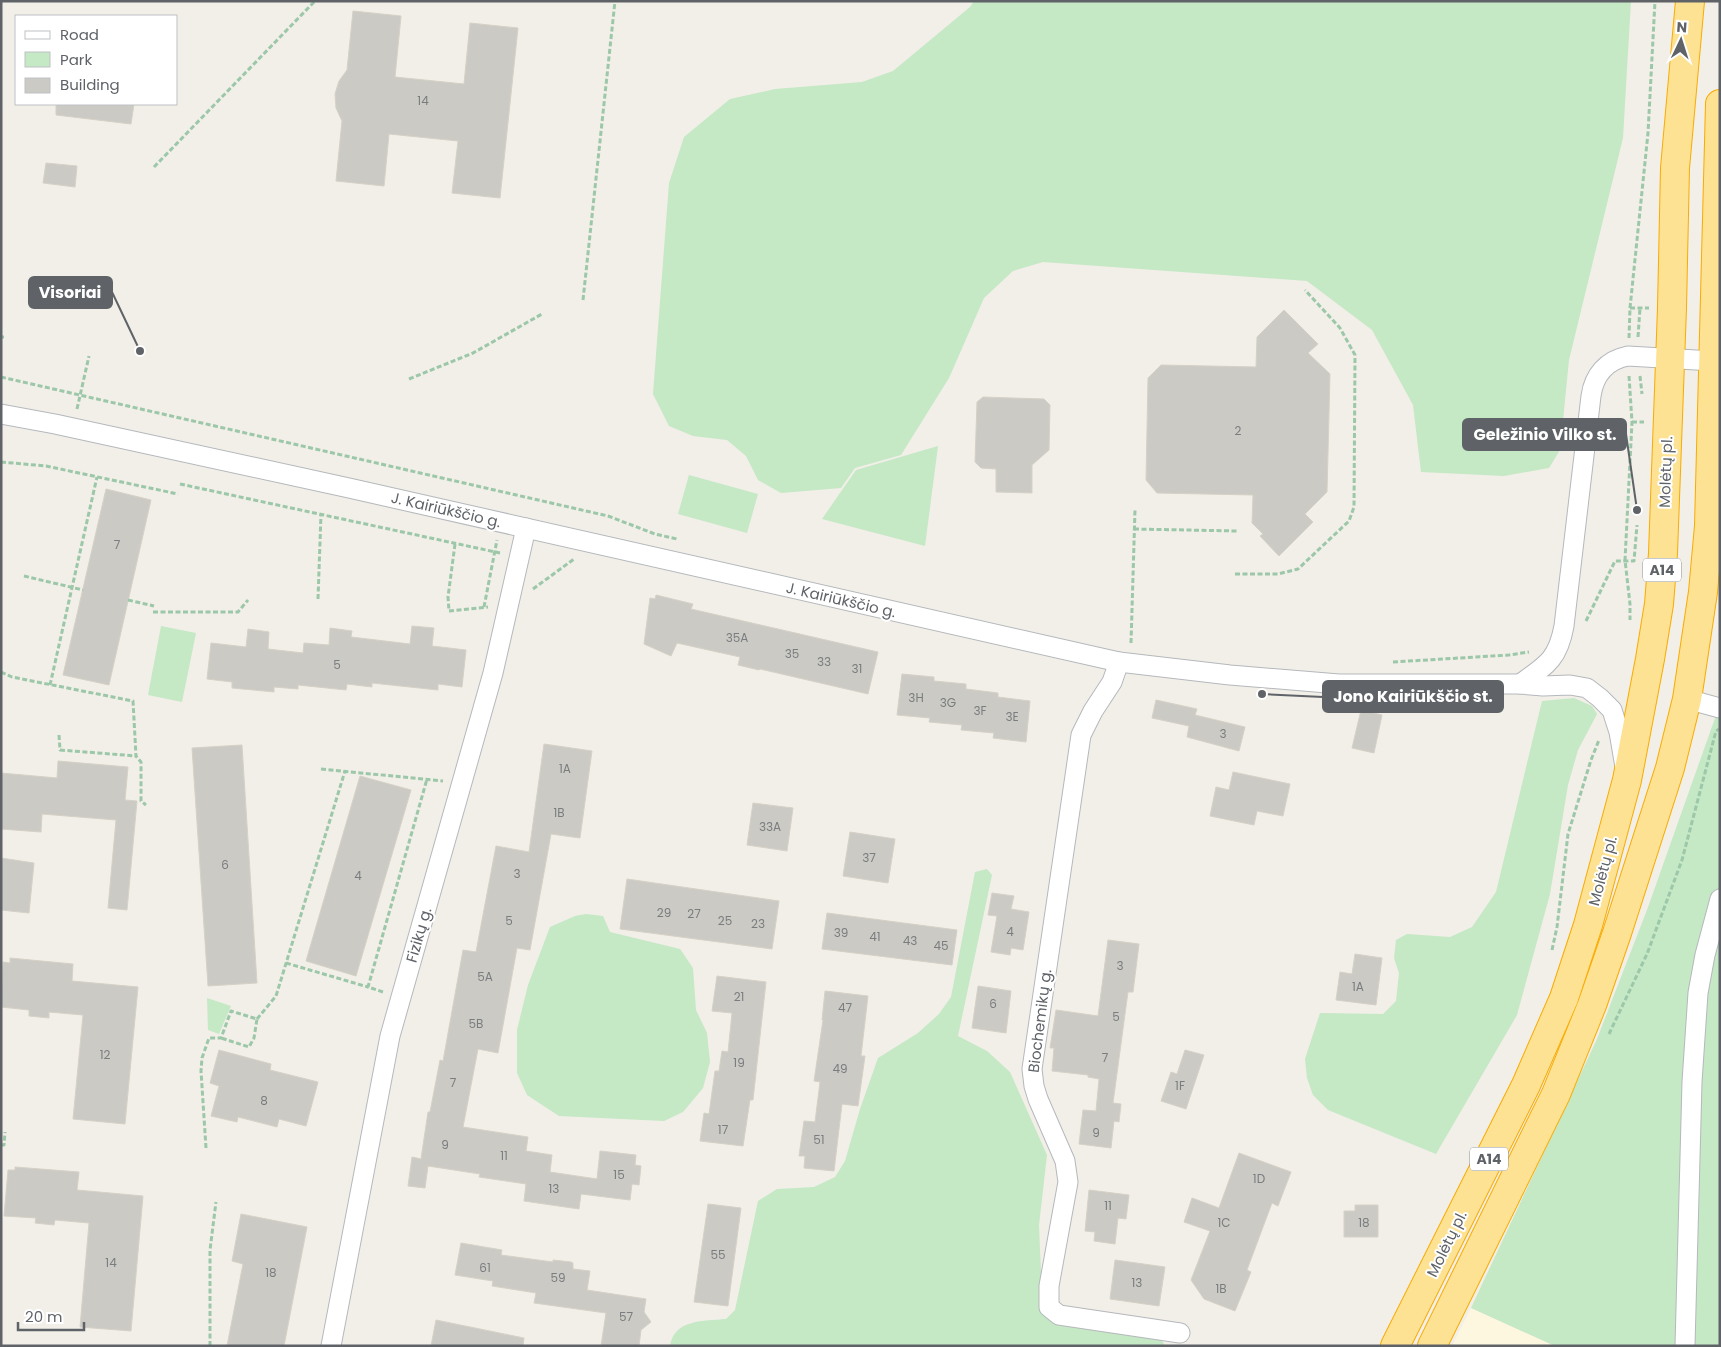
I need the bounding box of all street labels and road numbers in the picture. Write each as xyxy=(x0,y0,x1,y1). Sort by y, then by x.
street label: Molėtų pl. xyxy=(1654,436,1677,508)
street label: J. Kairiūkščio g. xyxy=(389,487,503,532)
road number: A14 xyxy=(1643,558,1681,582)
street label: J. Kairiūkščio g. xyxy=(784,577,898,622)
street label: Molėtų pl. xyxy=(1583,834,1622,908)
street label: Fizikų g. xyxy=(401,905,436,965)
street label: Biochemikų g. xyxy=(1023,968,1056,1074)
road number: A14 xyxy=(1470,1148,1508,1170)
street label: Molėtų pl. xyxy=(1421,1207,1472,1281)

